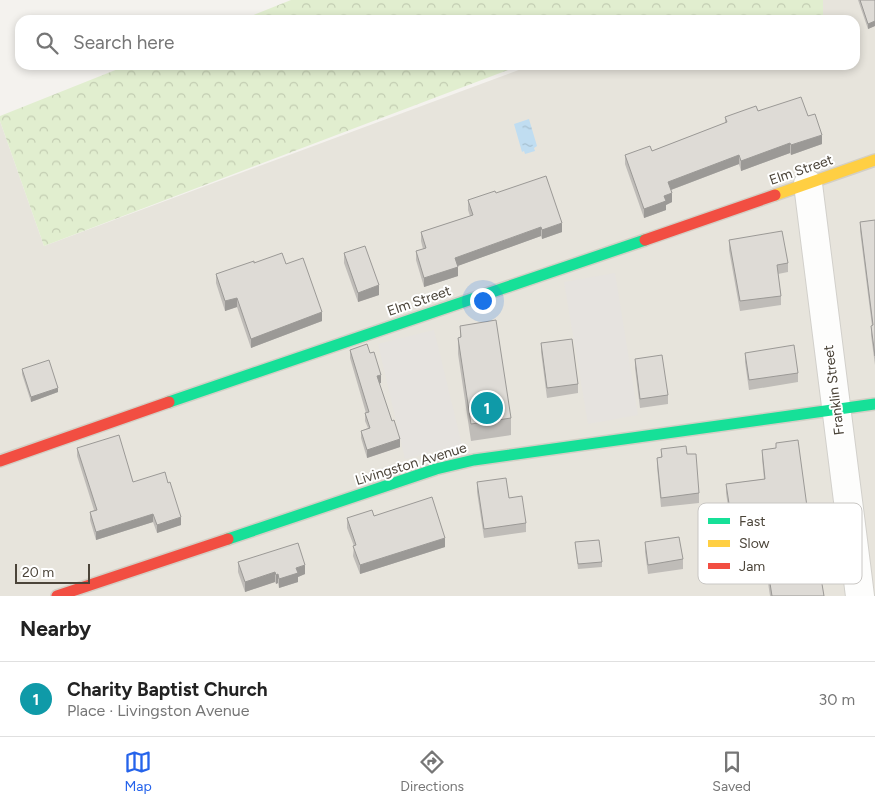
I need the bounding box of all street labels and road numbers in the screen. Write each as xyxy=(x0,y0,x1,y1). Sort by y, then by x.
street label: Elm Street xyxy=(767,151,835,189)
street label: Elm Street xyxy=(385,282,453,320)
street label: Franklin Street xyxy=(820,344,848,436)
street label: Livingston Avenue xyxy=(353,439,469,489)

